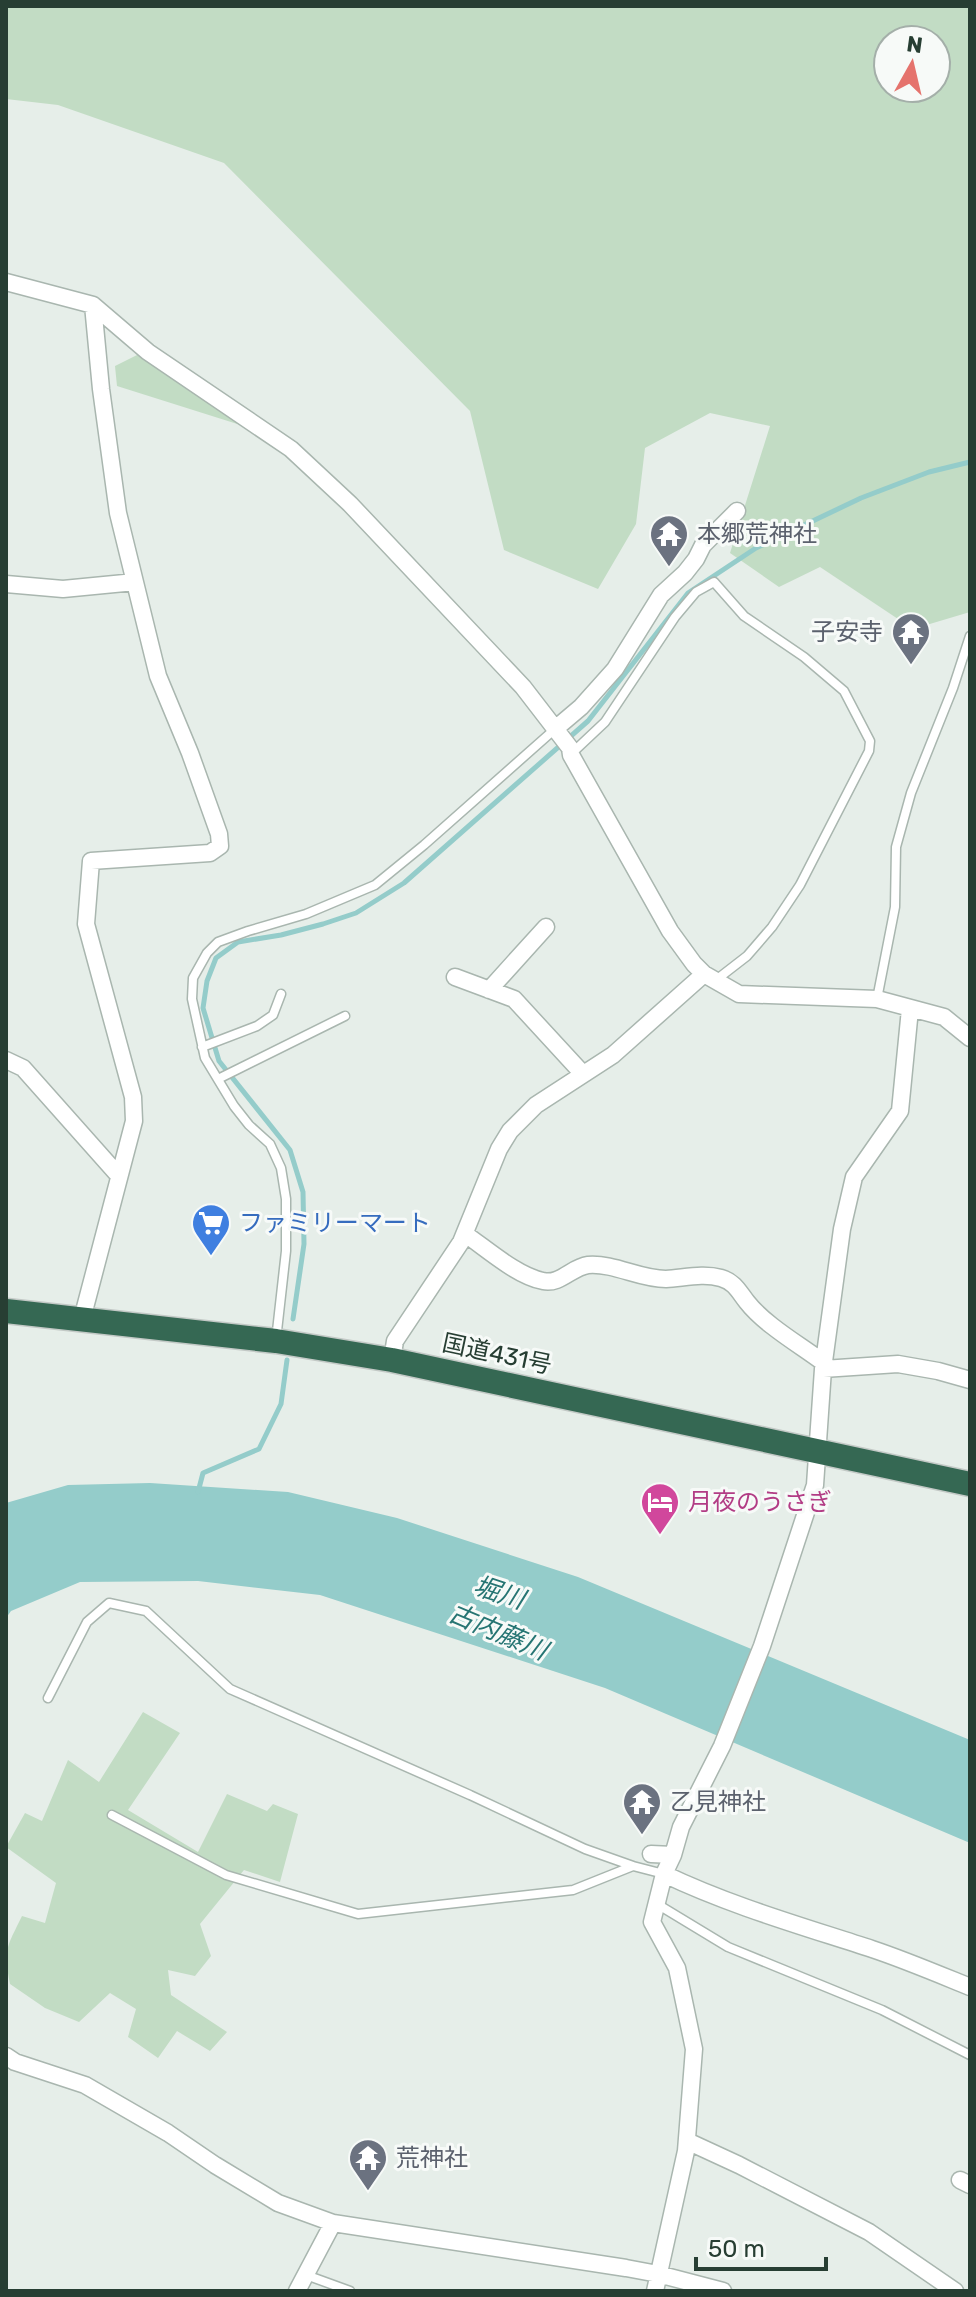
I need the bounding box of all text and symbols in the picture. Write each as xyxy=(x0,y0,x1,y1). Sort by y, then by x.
north arrow xyxy=(872,24,952,104)
text: N xyxy=(905,30,924,59)
temple icon: 本郷荒神社 xyxy=(648,513,690,568)
place label: 本郷荒神社 xyxy=(697,520,817,548)
temple icon: 子安寺 xyxy=(890,611,932,666)
place label: 子安寺 xyxy=(811,618,883,646)
supermarket icon: ファミリーマート xyxy=(190,1202,232,1257)
place label: ファミリーマート xyxy=(239,1209,431,1237)
street label: 国道431号 xyxy=(440,1329,554,1379)
hotel icon: 月夜のうさぎ xyxy=(639,1481,681,1536)
place label: 月夜のうさぎ xyxy=(688,1488,832,1516)
water label: 堀川 xyxy=(469,1570,531,1617)
water label: 古内藤川 xyxy=(444,1597,555,1668)
temple icon: 乙見神社 xyxy=(621,1781,663,1836)
place label: 乙見神社 xyxy=(670,1788,766,1816)
temple icon: 荒神社 xyxy=(347,2137,389,2192)
place label: 荒神社 xyxy=(396,2144,468,2172)
scale bar xyxy=(696,2221,826,2271)
text: 50 m xyxy=(708,2235,765,2263)

